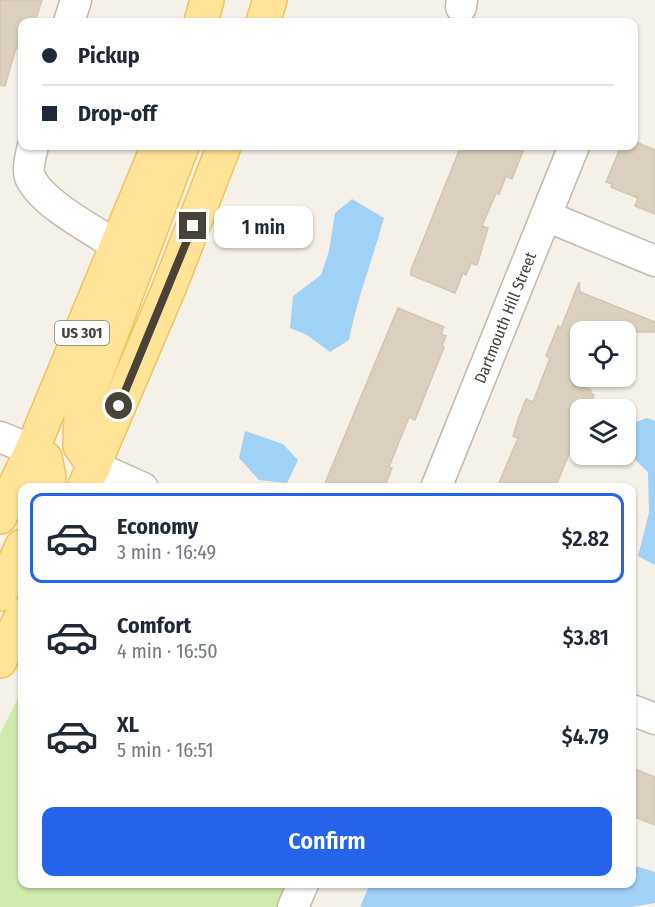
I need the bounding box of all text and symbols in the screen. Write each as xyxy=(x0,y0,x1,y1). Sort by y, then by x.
text: Pickup xyxy=(78,42,140,69)
text: Drop-off xyxy=(78,100,157,127)
callout: 1 min xyxy=(214,205,313,247)
route end xyxy=(179,212,206,239)
text: 1 min xyxy=(242,215,285,239)
street label: Dartmouth Hill Street xyxy=(470,249,541,386)
road number: US 301 xyxy=(55,321,109,345)
map controls xyxy=(570,321,636,465)
button: locate xyxy=(570,321,636,387)
route start xyxy=(105,392,132,419)
button: layers xyxy=(570,399,636,465)
icon: car xyxy=(45,511,99,565)
text: Economy xyxy=(117,513,198,540)
text: $2.82 xyxy=(562,525,609,552)
text: 3 min · 16:49 xyxy=(117,540,216,564)
icon: car xyxy=(45,610,99,664)
text: Comfort xyxy=(117,612,191,639)
text: $3.81 xyxy=(563,624,609,651)
text: 4 min · 16:50 xyxy=(117,639,218,663)
icon: car xyxy=(45,709,99,763)
text: XL xyxy=(117,711,139,738)
text: $4.79 xyxy=(562,723,609,750)
text: 5 min · 16:51 xyxy=(117,738,214,762)
button: Confirm xyxy=(42,807,612,876)

